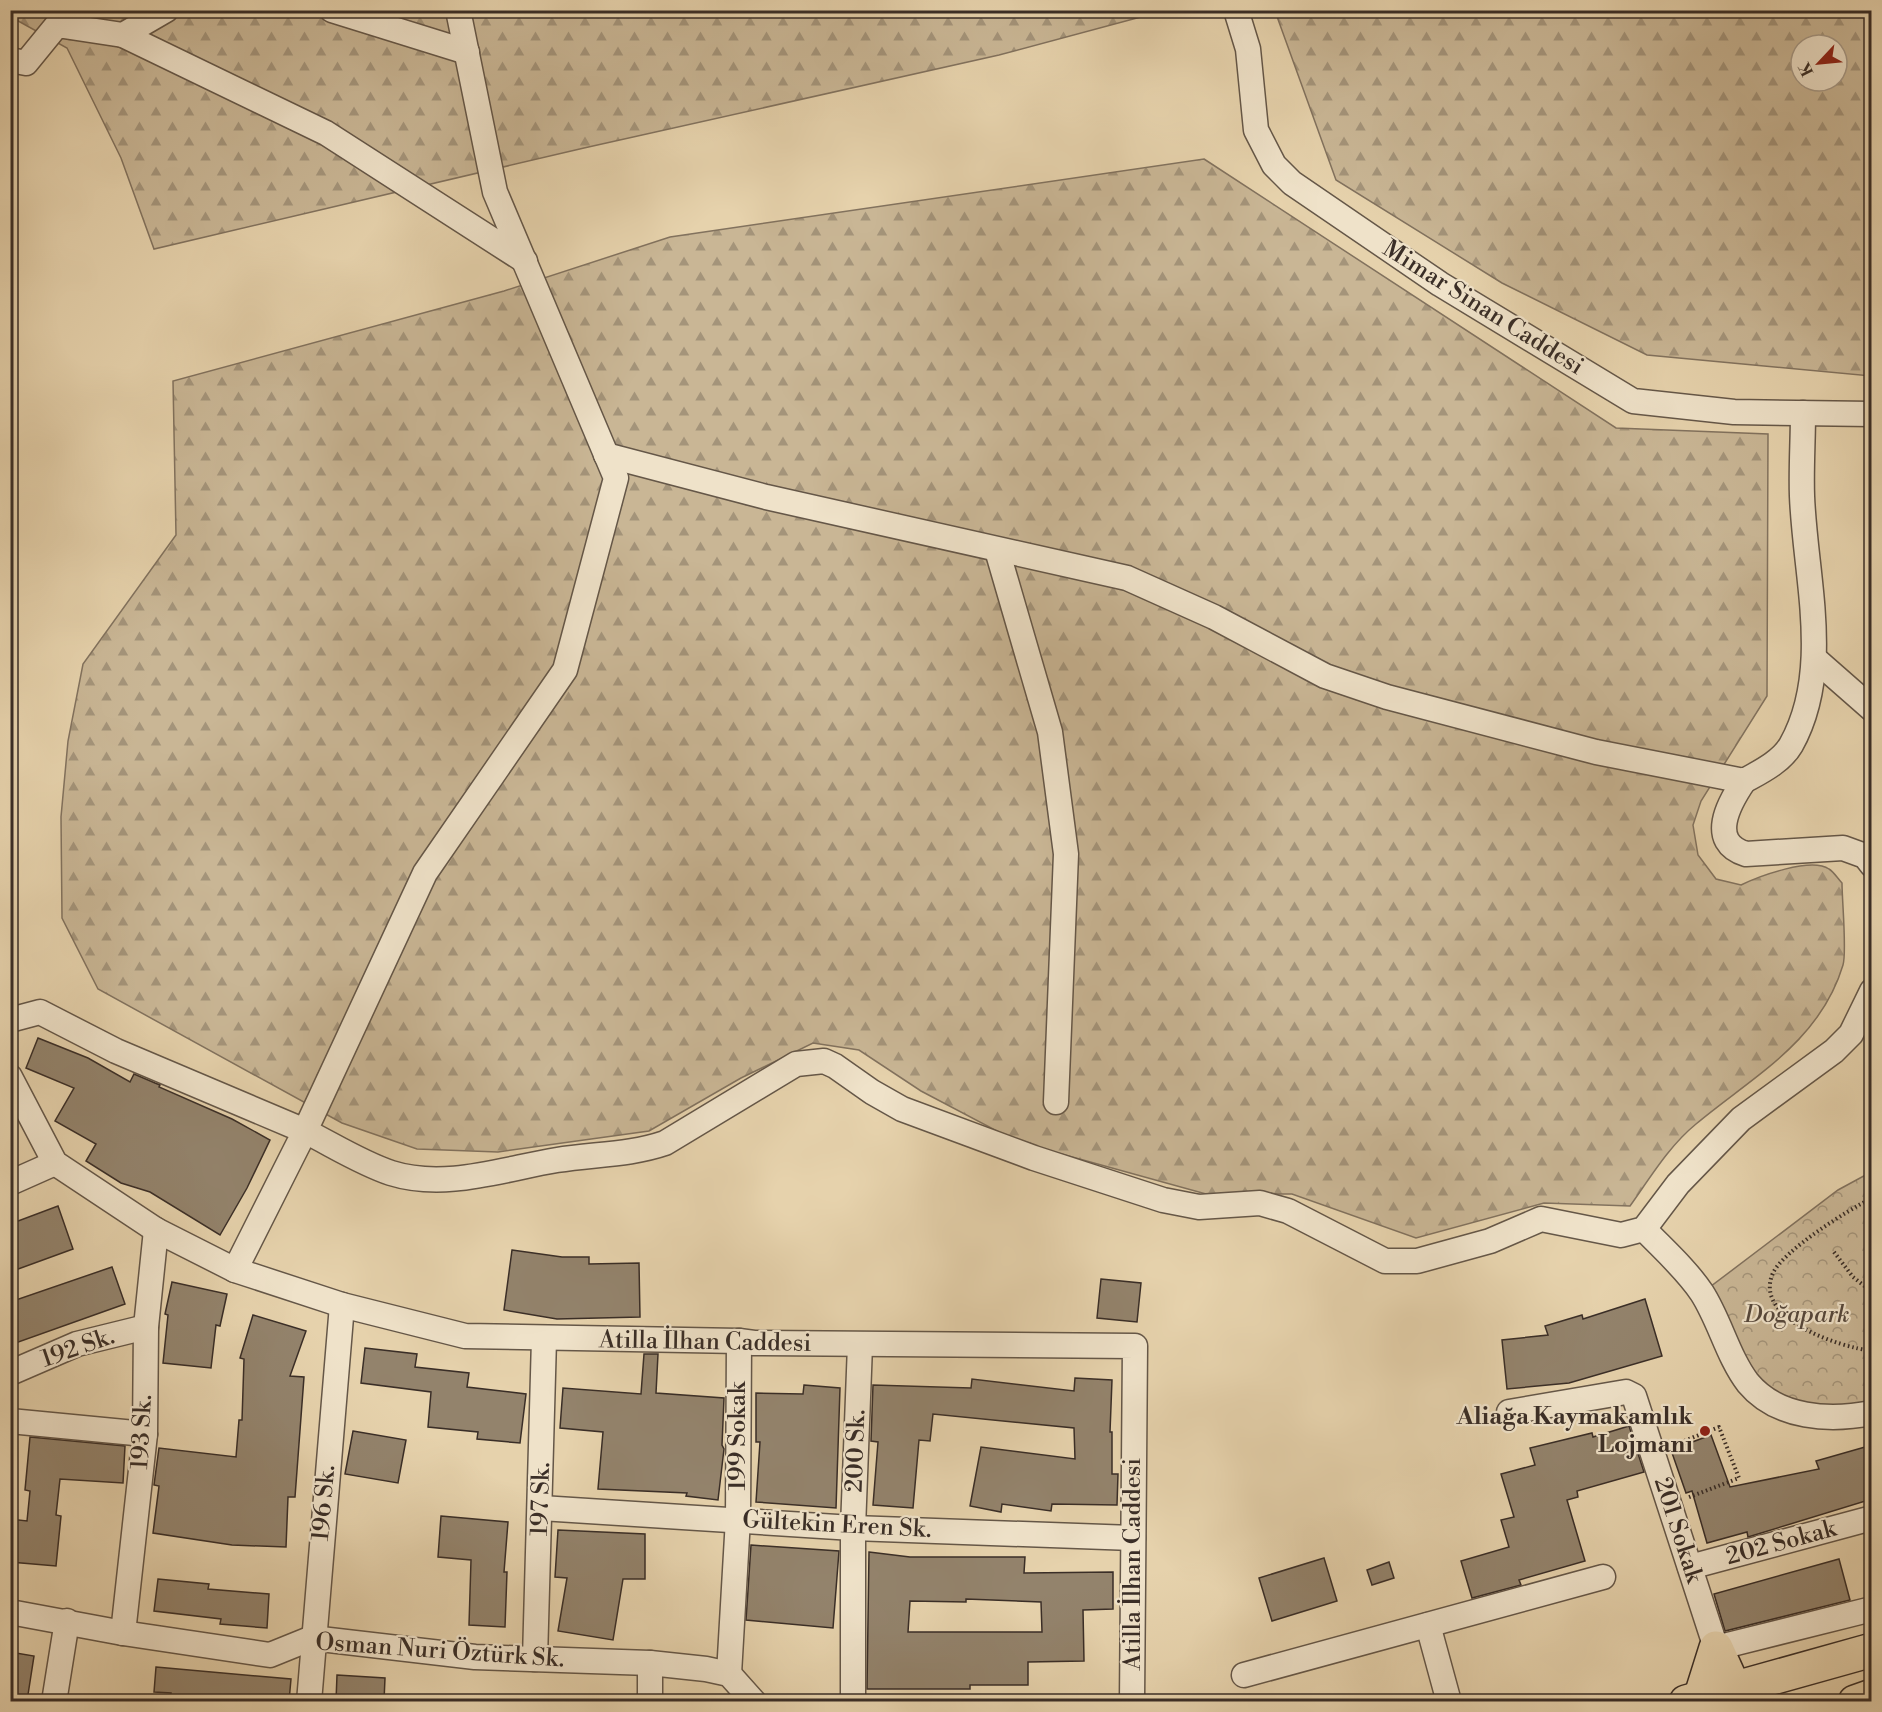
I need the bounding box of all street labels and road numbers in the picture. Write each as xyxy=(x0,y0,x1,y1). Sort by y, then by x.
street label: Mimar Sinan Caddesi xyxy=(1377,234,1589,382)
street label: 192 Sk. xyxy=(37,1322,119,1374)
street label: Atilla İlhan Caddesi xyxy=(597,1324,812,1359)
street label: 199 Sokak xyxy=(723,1380,753,1490)
street label: 193 Sk. xyxy=(125,1394,159,1470)
street label: 200 Sk. xyxy=(840,1409,872,1493)
street label: Atilla İlhan Caddesi xyxy=(1117,1458,1148,1671)
street label: 197 Sk. xyxy=(525,1462,557,1536)
street label: 196 Sk. xyxy=(306,1464,342,1542)
street label: 201 Sokak xyxy=(1647,1473,1710,1588)
street label: Gültekin Eren Sk. xyxy=(742,1505,932,1545)
street label: 202 Sokak xyxy=(1723,1514,1841,1572)
street label: Osman Nuri Öztürk Sk. xyxy=(315,1626,566,1675)

